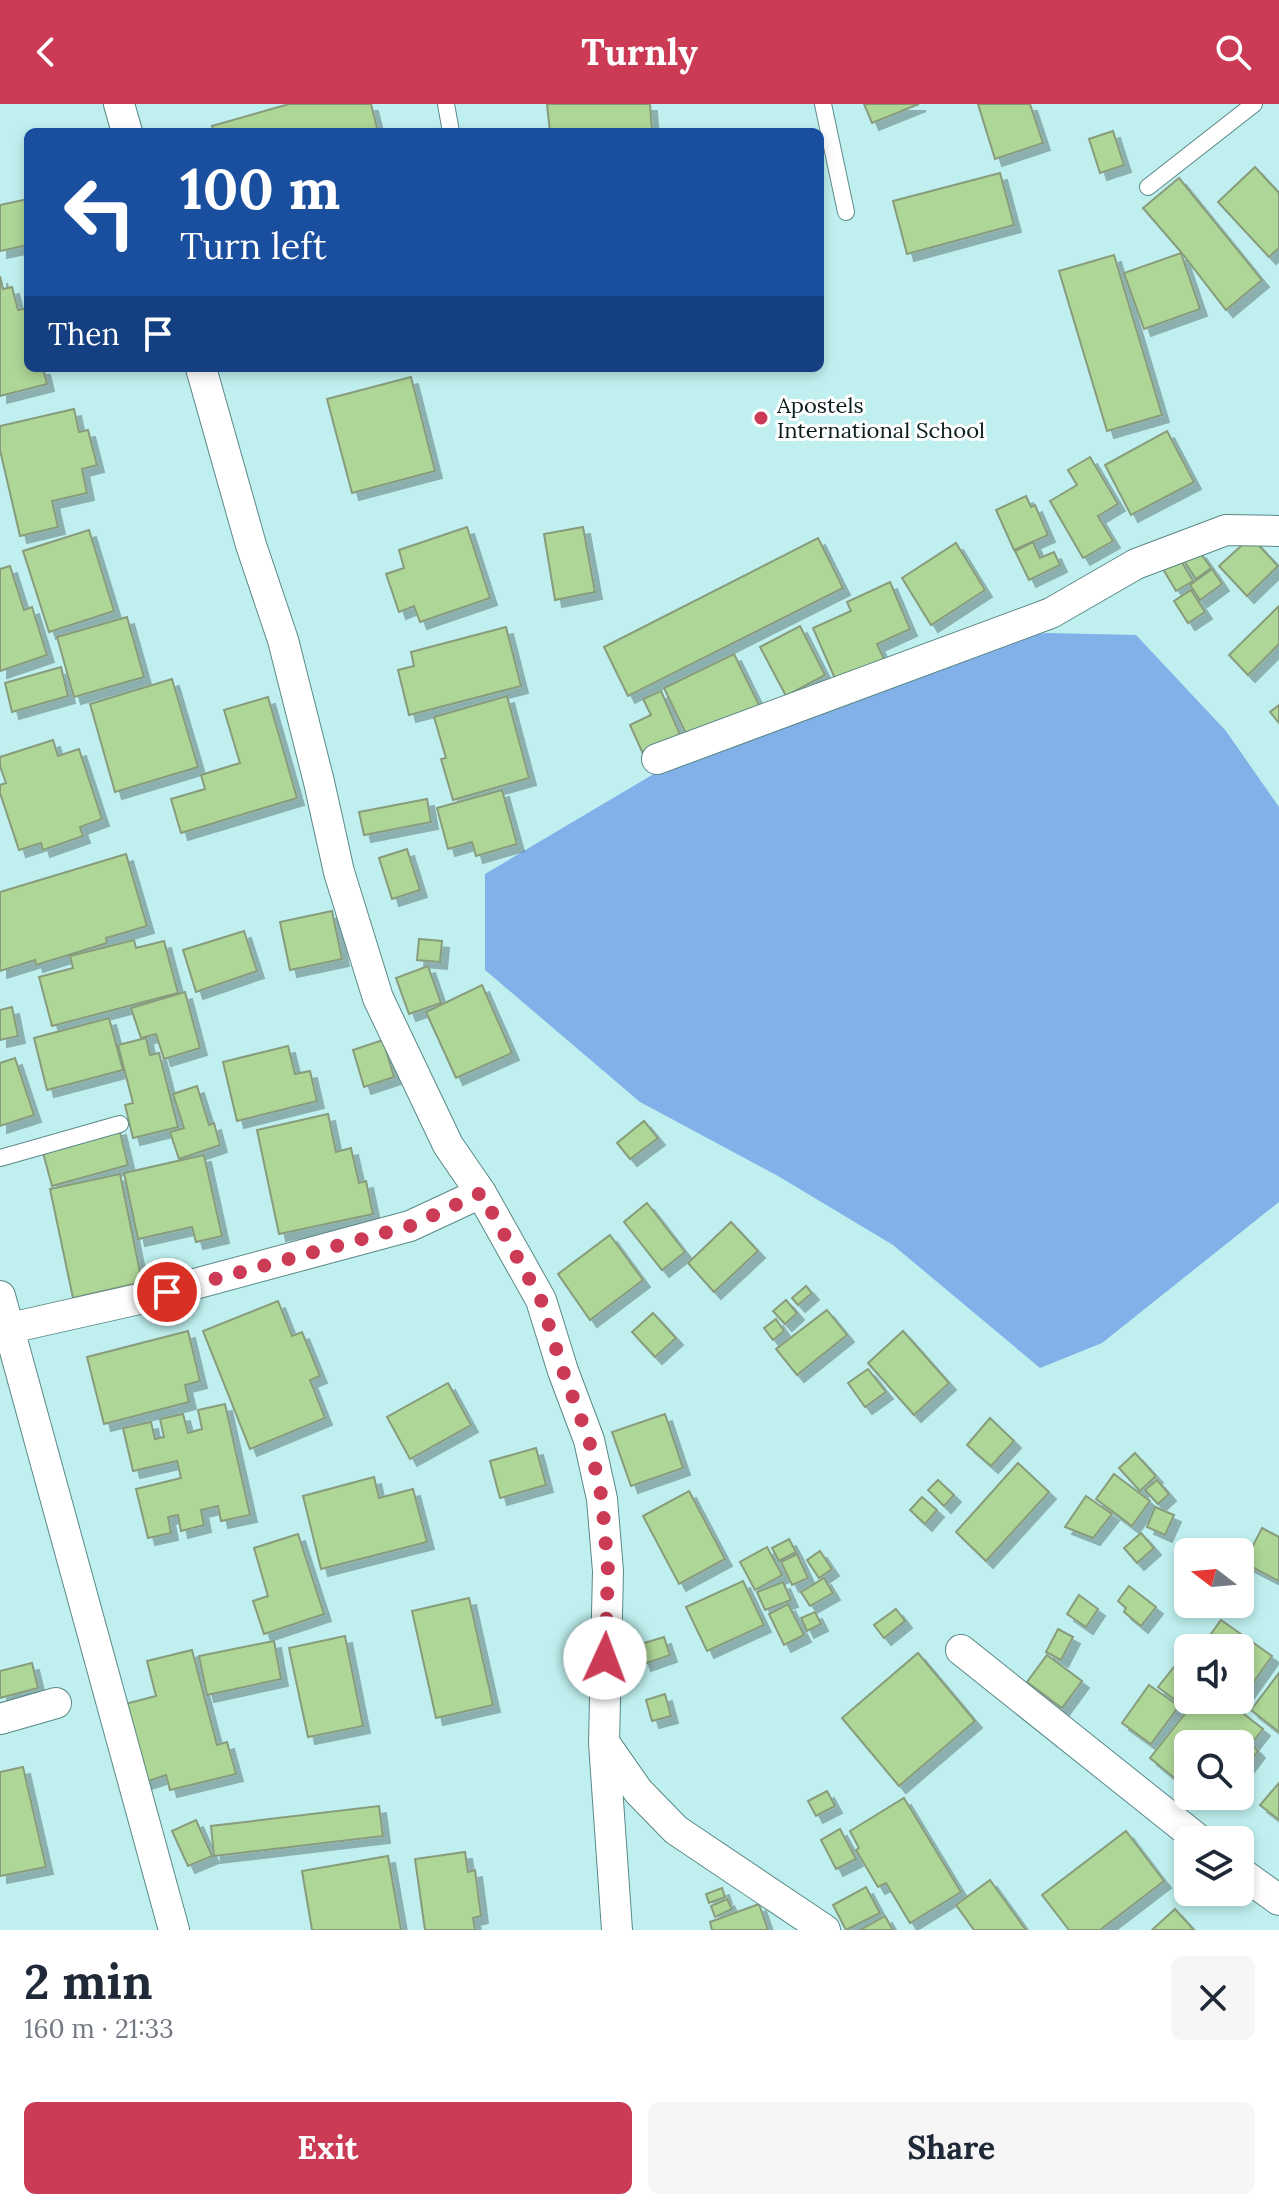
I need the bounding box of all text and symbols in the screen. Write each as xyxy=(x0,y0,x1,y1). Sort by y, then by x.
text: Turnly xyxy=(581,29,698,75)
icon: back xyxy=(24,30,68,74)
icon: search xyxy=(1211,30,1255,74)
text: 100 m xyxy=(180,153,340,224)
icon: left xyxy=(48,160,152,264)
text: Turn left xyxy=(180,223,327,269)
icon: arrive xyxy=(136,312,180,356)
text: Then xyxy=(48,315,120,353)
place label: Apostels International School xyxy=(776,391,985,444)
marker: Apostels International School xyxy=(752,409,770,427)
pin xyxy=(133,1258,201,1326)
icon: arrive xyxy=(145,1270,189,1314)
north arrow xyxy=(1174,1538,1254,1618)
map controls xyxy=(1174,1538,1254,1906)
position arrow xyxy=(563,1616,647,1700)
button: sound xyxy=(1174,1634,1254,1714)
button: search xyxy=(1174,1730,1254,1810)
button: layers xyxy=(1174,1826,1254,1906)
text: 2 min xyxy=(24,1951,153,2012)
button: close xyxy=(1171,1956,1255,2040)
text: 160 m · 21:33 xyxy=(24,2012,174,2045)
button: Exit xyxy=(24,2102,632,2194)
button: Share xyxy=(648,2102,1255,2194)

